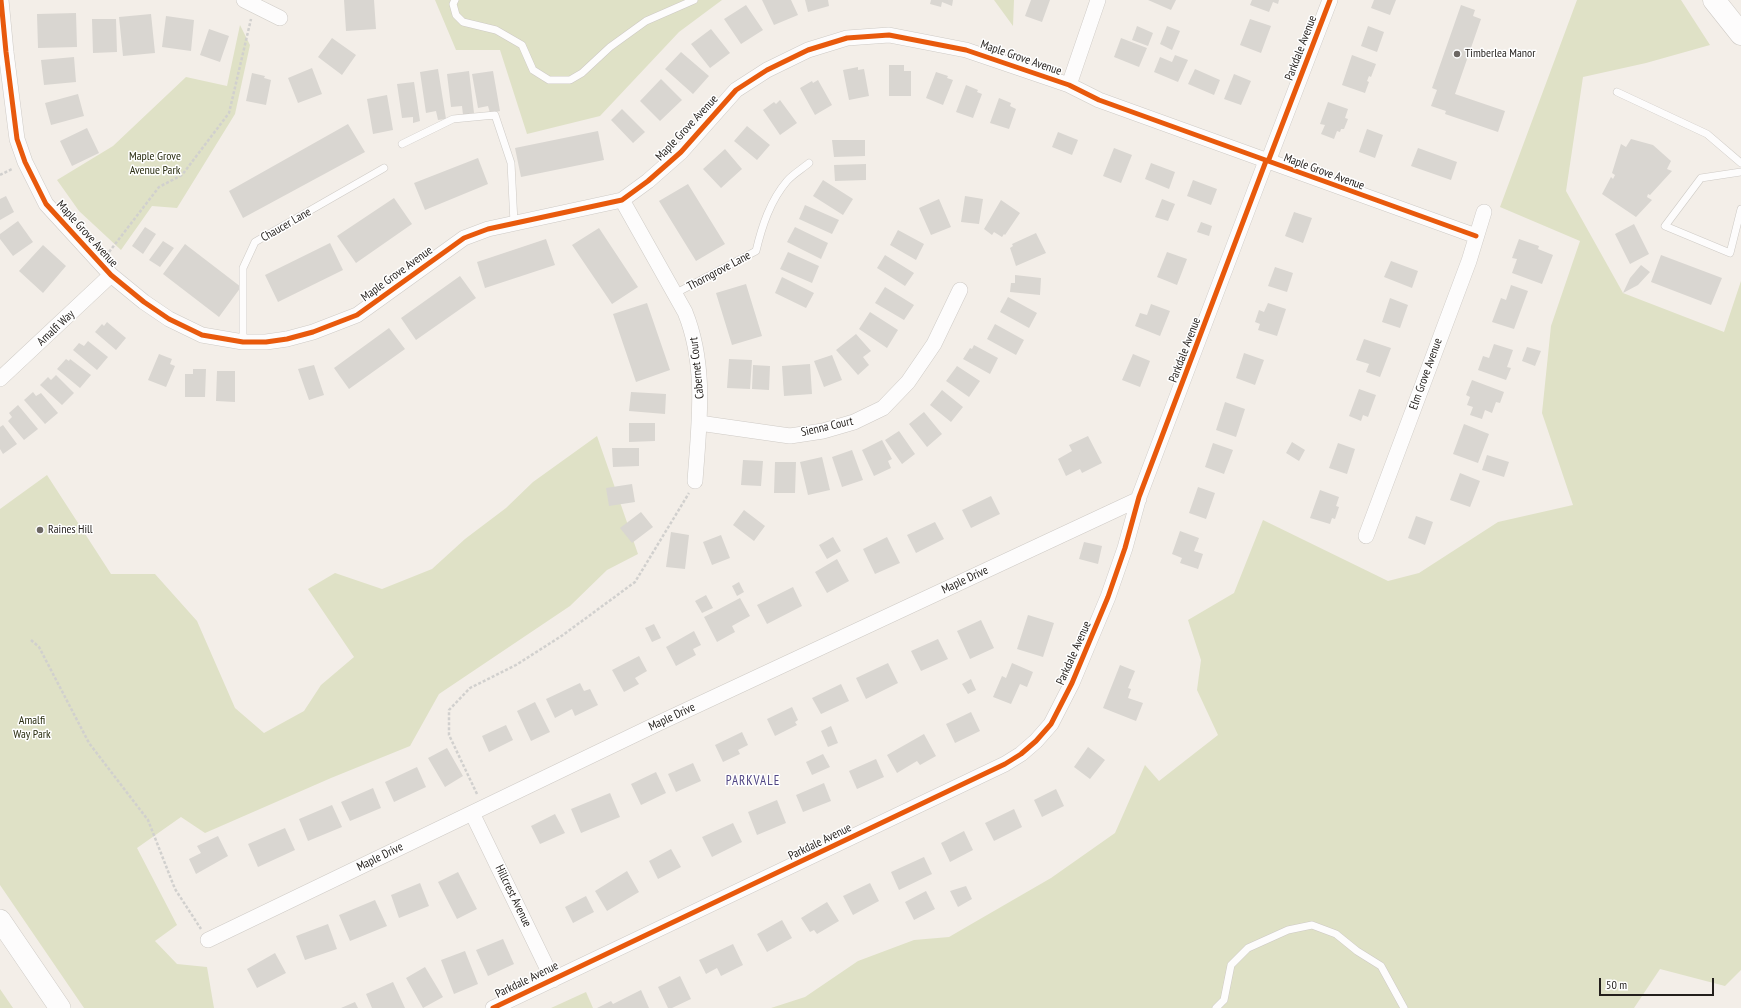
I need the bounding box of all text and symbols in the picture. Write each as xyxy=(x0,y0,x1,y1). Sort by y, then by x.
street label: Parkdale Avenue xyxy=(1282,13,1320,83)
street label: Maple Grove Avenue xyxy=(979,37,1063,79)
place label: Timberlea Manor xyxy=(1465,47,1536,61)
marker: Timberlea Manor xyxy=(1452,49,1462,59)
street label: Maple Grove Avenue xyxy=(653,92,721,164)
park label: Maple Grove Avenue Park xyxy=(129,150,181,178)
street label: Maple Grove Avenue xyxy=(1282,151,1366,193)
street label: Maple Grove Avenue xyxy=(53,198,121,270)
street label: Chaucer Lane xyxy=(258,205,314,245)
street label: Maple Grove Avenue xyxy=(358,243,436,305)
street label: Thorngrove Lane xyxy=(685,248,753,294)
street label: Amalfi Way xyxy=(34,307,78,349)
street label: Parkdale Avenue xyxy=(1166,315,1204,385)
street label: Cabernet Court xyxy=(687,336,707,400)
street label: Elm Grove Avenue xyxy=(1406,336,1446,412)
street label: Sienna Court xyxy=(800,414,854,440)
place label: Raines Hill xyxy=(48,523,93,537)
marker: Raines Hill xyxy=(35,525,45,535)
street label: Maple Drive xyxy=(939,563,991,597)
street label: Parkdale Avenue xyxy=(1053,619,1095,687)
street label: Maple Drive xyxy=(646,700,698,734)
park label: Amalfi Way Park xyxy=(13,714,51,742)
district label: PARKVALE xyxy=(726,773,780,789)
street label: Parkdale Avenue xyxy=(786,821,854,863)
street label: Maple Drive xyxy=(354,840,406,874)
street label: Hillcrest Avenue xyxy=(492,863,534,929)
street label: Parkdale Avenue xyxy=(493,959,561,1001)
scale bar xyxy=(1601,970,1716,996)
text: 50 m xyxy=(1606,977,1627,992)

